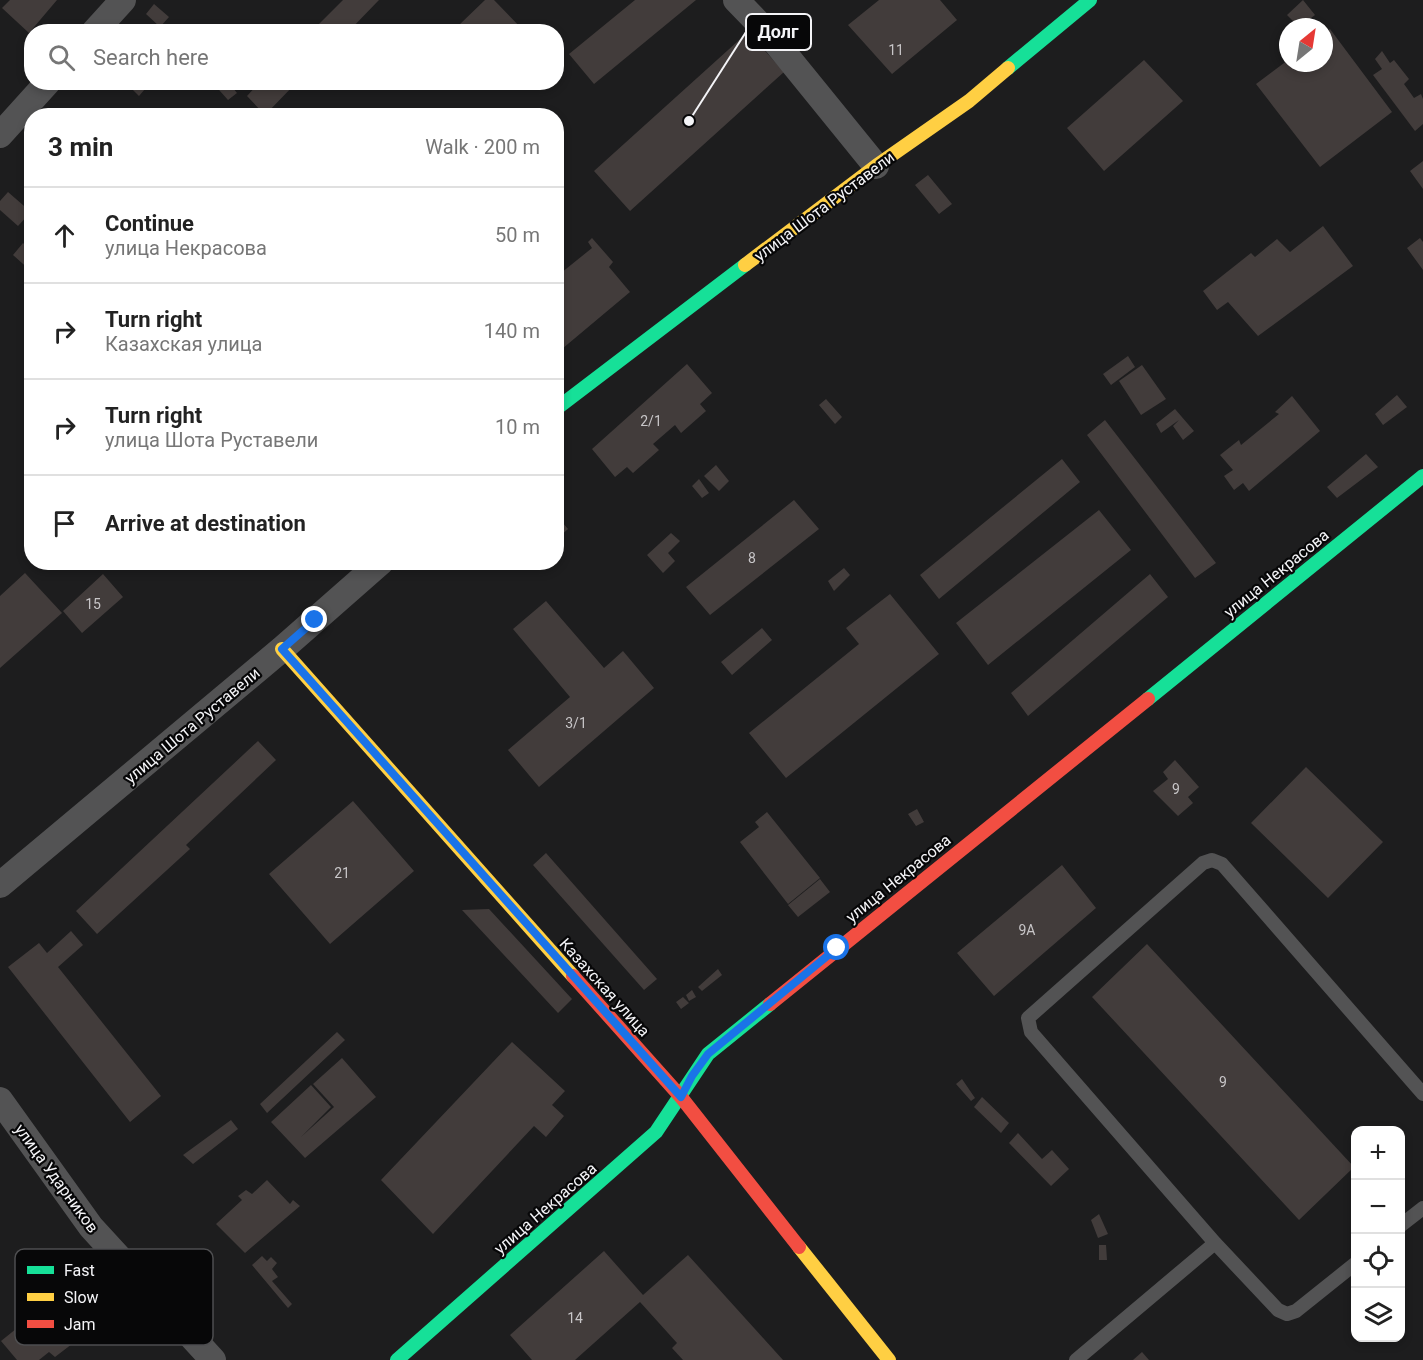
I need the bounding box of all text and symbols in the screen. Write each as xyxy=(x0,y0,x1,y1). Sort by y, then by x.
callout: Долг xyxy=(746,14,811,50)
north arrow xyxy=(1279,18,1333,72)
text: Долг xyxy=(757,21,799,42)
search box xyxy=(24,24,564,90)
icon: search xyxy=(45,41,78,74)
house number: 11 xyxy=(888,42,904,58)
text: Search here xyxy=(93,45,209,70)
text: 3 min xyxy=(48,132,113,162)
text: Walk · 200 m xyxy=(425,135,540,159)
street label: улица Шота Руставели xyxy=(750,147,898,265)
text: Continue xyxy=(105,211,194,236)
icon: ahead xyxy=(48,219,81,252)
text: 50 m xyxy=(495,223,540,247)
text: улица Некрасова xyxy=(105,236,267,260)
text: Turn right xyxy=(105,307,202,332)
icon: right xyxy=(48,315,81,348)
text: 140 m xyxy=(484,319,540,343)
text: Казахская улица xyxy=(105,332,263,356)
text: Turn right xyxy=(105,403,202,428)
icon: right xyxy=(48,411,81,444)
house number: 2/1 xyxy=(640,413,662,429)
text: 10 m xyxy=(495,415,540,439)
text: улица Шота Руставели xyxy=(105,428,318,452)
icon: arrive xyxy=(48,507,81,540)
text: Arrive at destination xyxy=(105,511,306,536)
street label: улица Некрасова xyxy=(1220,525,1333,622)
house number: 8 xyxy=(748,550,756,566)
house number: 15 xyxy=(85,596,101,612)
route end xyxy=(301,606,327,632)
street label: улица Шота Руставели xyxy=(121,663,264,787)
house number: 3/1 xyxy=(565,715,587,731)
house number: 9 xyxy=(1172,781,1180,797)
street label: улица Некрасова xyxy=(842,830,955,927)
house number: 21 xyxy=(334,865,350,881)
house number: 9А xyxy=(1018,922,1036,938)
street label: Казахская улица xyxy=(555,934,654,1041)
route start xyxy=(823,934,849,960)
house number: 9 xyxy=(1219,1074,1227,1090)
street label: улица Ударников xyxy=(11,1120,102,1236)
map controls xyxy=(1351,1126,1405,1342)
button: + xyxy=(1351,1126,1405,1180)
street label: улица Некрасова xyxy=(490,1159,600,1258)
button: − xyxy=(1351,1180,1405,1234)
button: locate xyxy=(1351,1234,1405,1288)
legend xyxy=(15,1249,213,1345)
text: Fast xyxy=(64,1261,95,1280)
text: Slow xyxy=(64,1288,99,1307)
button: layers xyxy=(1351,1288,1405,1342)
house number: 14 xyxy=(567,1310,583,1326)
text: Jam xyxy=(64,1315,96,1334)

